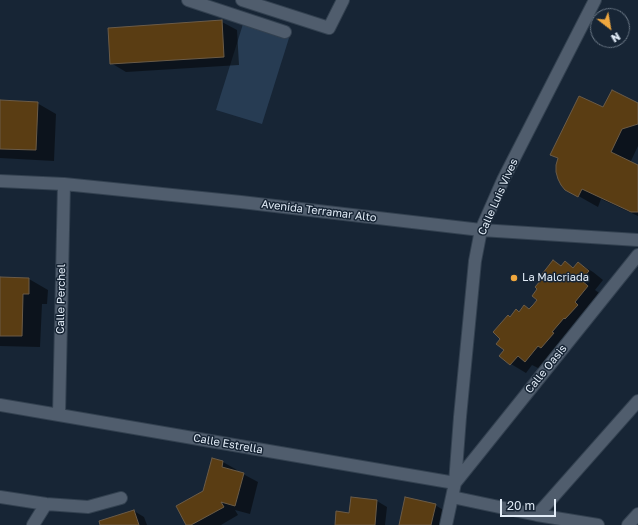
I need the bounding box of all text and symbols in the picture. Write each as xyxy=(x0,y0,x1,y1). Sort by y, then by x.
north arrow xyxy=(590,8,630,48)
text: N xyxy=(609,30,623,46)
street label: Calle Luis Vives xyxy=(475,157,521,237)
street label: Avenida Terramar Alto xyxy=(261,197,377,225)
street label: Calle Perchel xyxy=(54,264,68,334)
place label: La Malcriada xyxy=(522,271,589,285)
marker: La Malcriada xyxy=(509,273,519,283)
street label: Calle Oasis xyxy=(522,342,570,396)
street label: Calle Estrella xyxy=(192,431,264,457)
scale bar xyxy=(502,491,558,517)
text: 20 m xyxy=(507,498,535,513)

